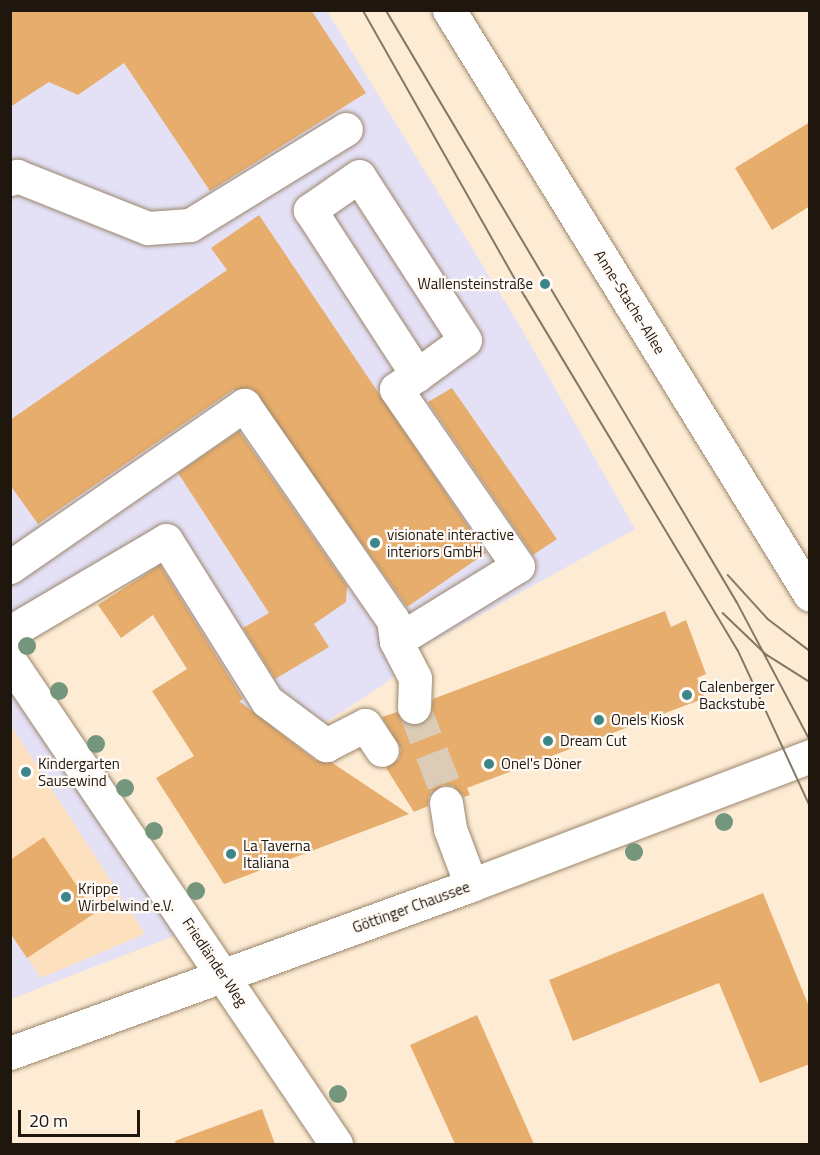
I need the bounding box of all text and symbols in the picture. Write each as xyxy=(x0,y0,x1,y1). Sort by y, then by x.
street label: Anne-Stache-Allee xyxy=(591,247,669,357)
place label: Wallensteinstraße xyxy=(418,275,533,293)
marker: Wallensteinstraße xyxy=(538,277,552,291)
place label: visionate interactive interiors GmbH xyxy=(387,525,514,560)
marker: visionate interactive interiors GmbH xyxy=(368,536,382,550)
place label: Calenberger Backstube xyxy=(699,677,775,712)
marker: Calenberger Backstube xyxy=(680,688,694,702)
place label: Onels Kiosk xyxy=(611,711,684,729)
marker: Onels Kiosk xyxy=(592,713,606,727)
place label: Dream Cut xyxy=(560,732,627,750)
marker: Dream Cut xyxy=(541,734,555,748)
place label: Kindergarten Sausewind xyxy=(38,754,120,789)
place label: Onel's Döner xyxy=(501,755,582,773)
marker: Onel's Döner xyxy=(482,757,496,771)
marker: Kindergarten Sausewind xyxy=(19,765,33,779)
place label: La Taverna Italiana xyxy=(243,836,310,871)
marker: La Taverna Italiana xyxy=(224,847,238,861)
street label: Göttinger Chaussee xyxy=(350,877,472,937)
place label: Krippe Wirbelwind e.V. xyxy=(78,879,174,914)
marker: Krippe Wirbelwind e.V. xyxy=(59,890,73,904)
street label: Friedländer Weg xyxy=(179,914,251,1010)
scale bar xyxy=(21,1098,142,1136)
text: 20 m xyxy=(29,1107,68,1134)

